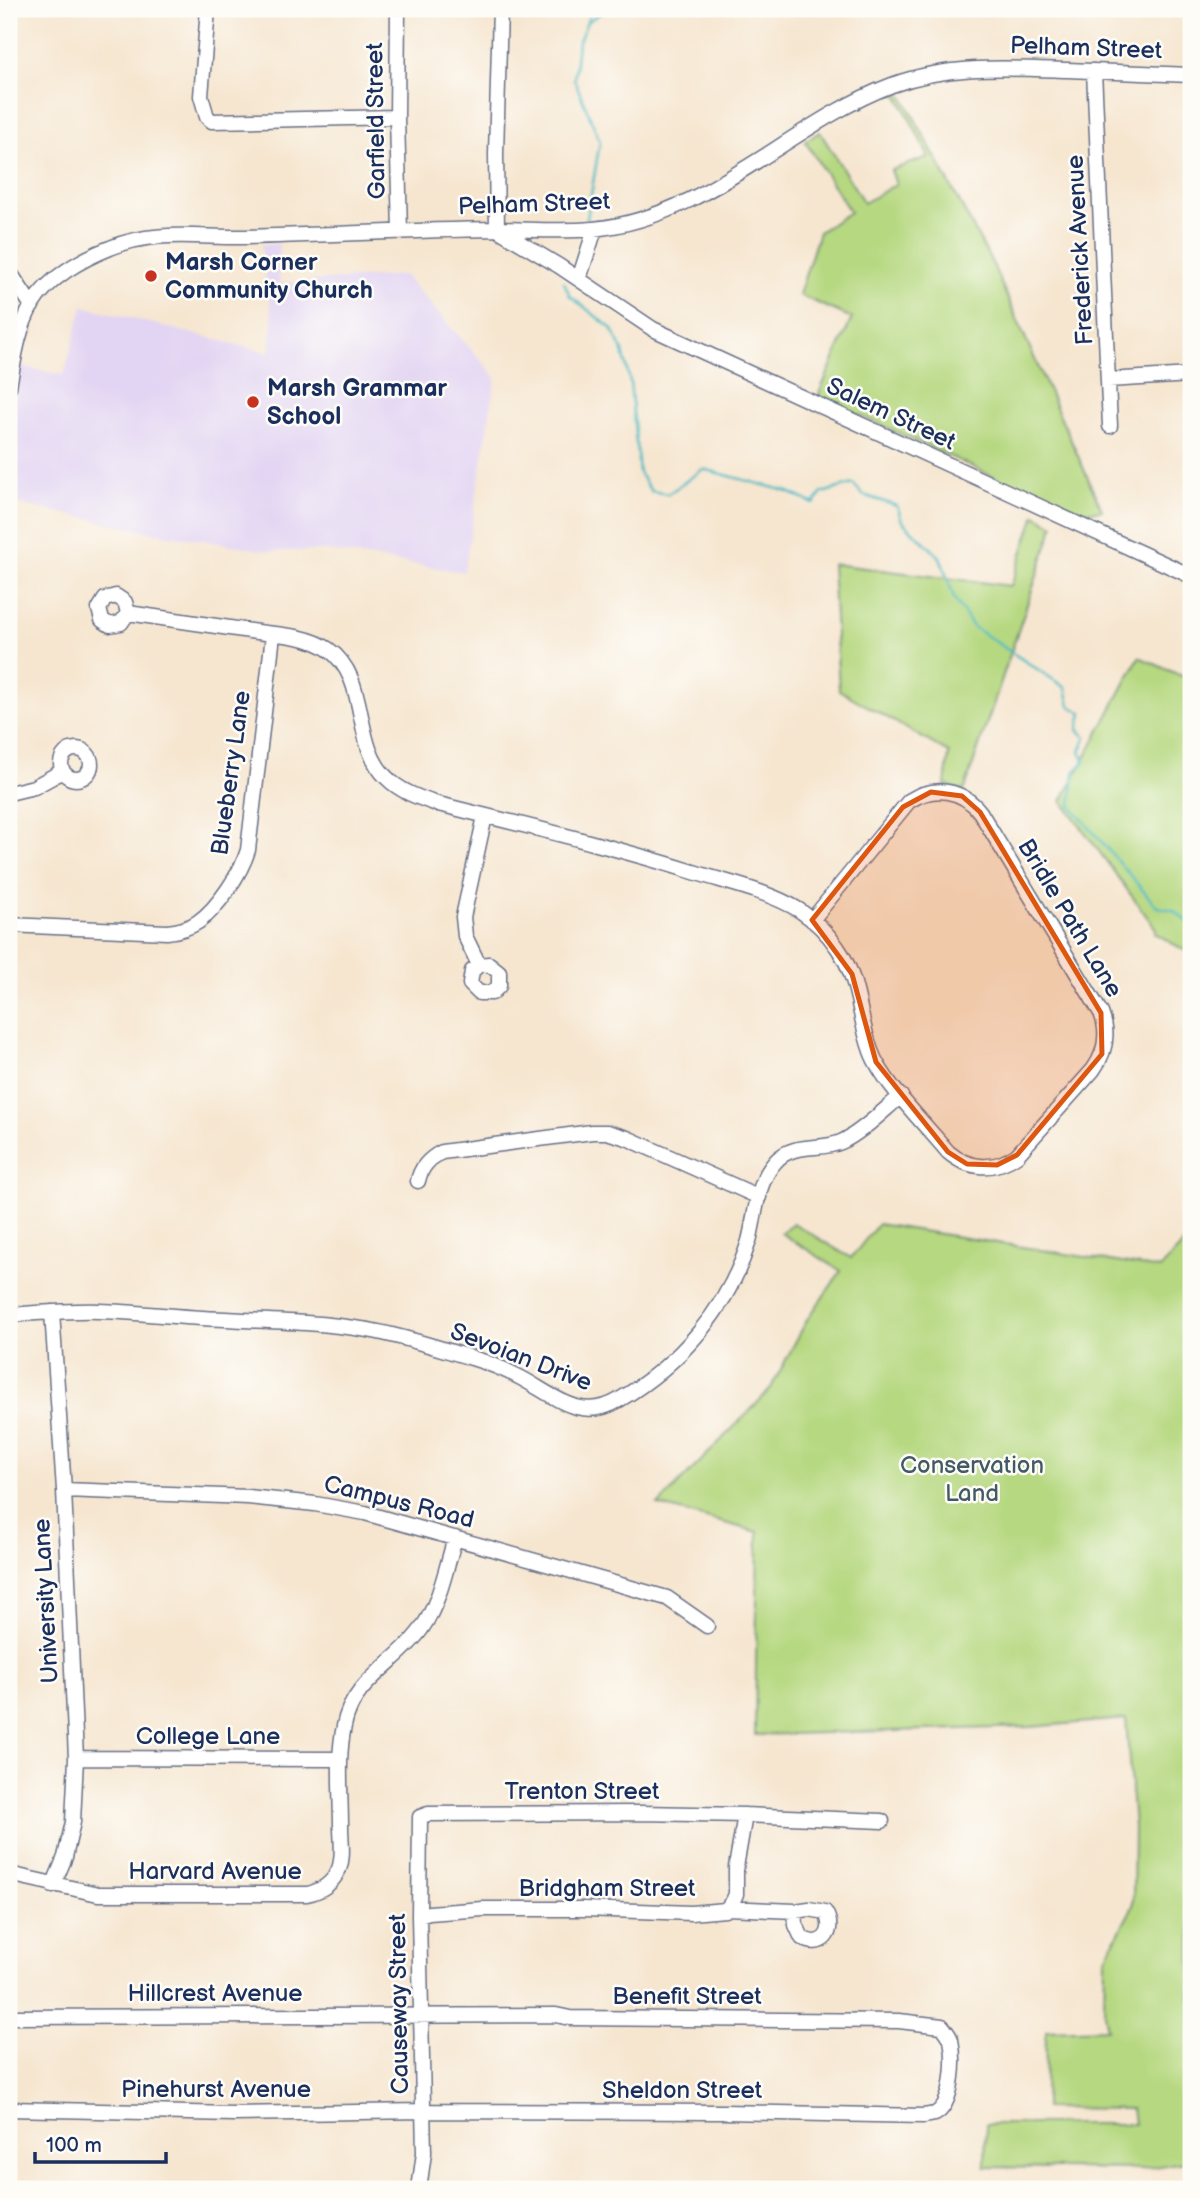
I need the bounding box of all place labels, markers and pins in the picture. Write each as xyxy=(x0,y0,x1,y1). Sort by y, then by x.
place label: Marsh Corner Community Church xyxy=(165,248,373,305)
marker: Marsh Corner Community Church xyxy=(143,268,159,284)
place label: Marsh Grammar School xyxy=(267,374,448,431)
marker: Marsh Grammar School xyxy=(245,394,261,410)

